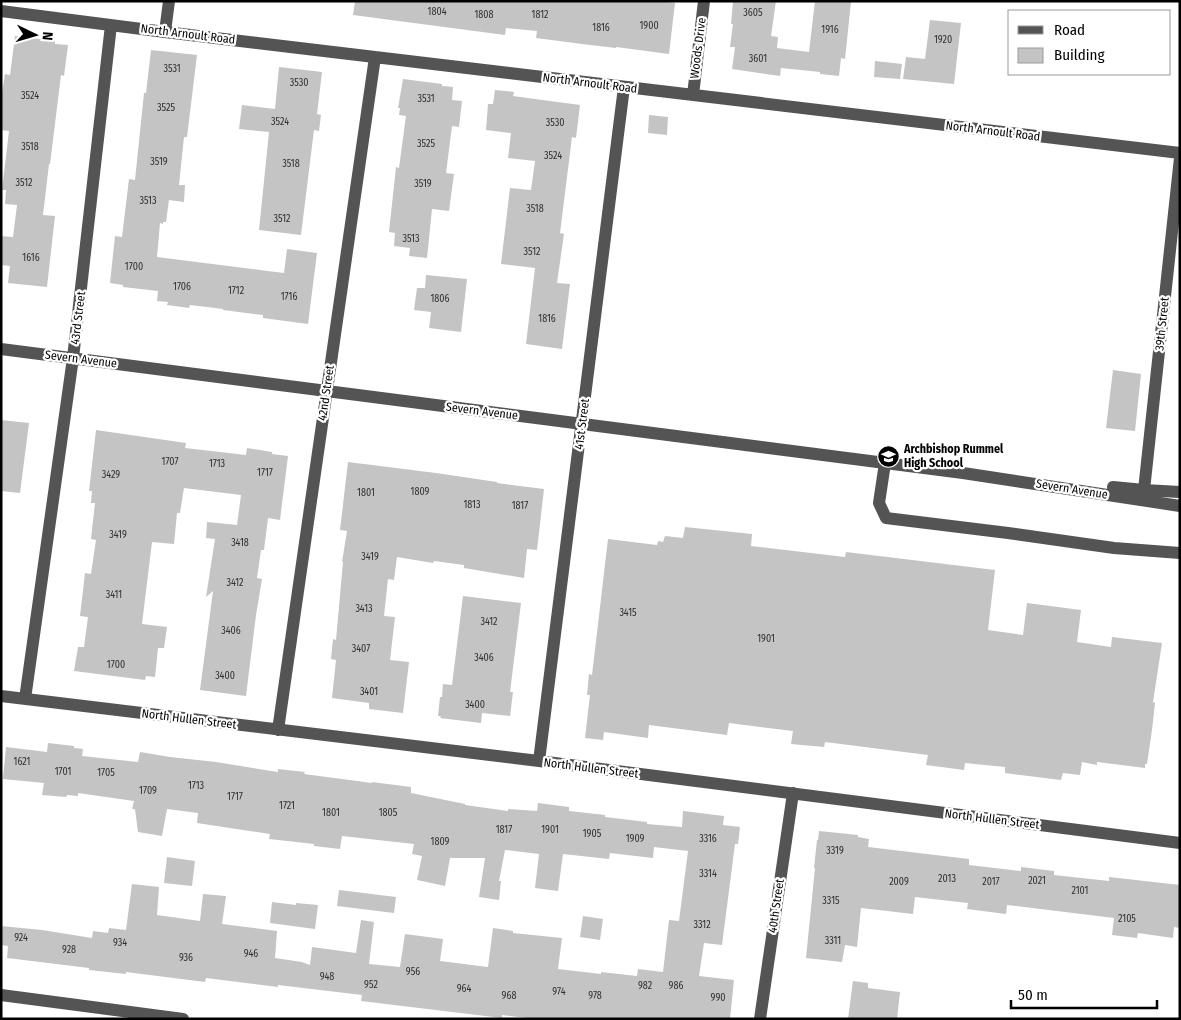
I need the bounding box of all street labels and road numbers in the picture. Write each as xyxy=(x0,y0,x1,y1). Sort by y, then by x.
street label: Woods Drive xyxy=(687,17,709,79)
street label: North Arnoult Road xyxy=(140,21,236,47)
street label: North Arnoult Road xyxy=(542,70,638,96)
street label: North Arnoult Road xyxy=(945,118,1041,144)
street label: 43rd Street xyxy=(68,290,88,345)
street label: 39th Street xyxy=(1152,297,1172,351)
street label: Severn Avenue xyxy=(44,348,118,370)
street label: 42nd Street xyxy=(315,364,337,422)
street label: 41st Street xyxy=(572,398,592,450)
street label: Severn Avenue xyxy=(445,400,519,422)
street label: Severn Avenue xyxy=(1035,476,1109,502)
street label: North Hullen Street xyxy=(141,706,237,732)
street label: North Hullen Street xyxy=(543,755,639,781)
street label: North Hullen Street xyxy=(944,806,1040,832)
street label: 40th Street xyxy=(765,878,787,934)

